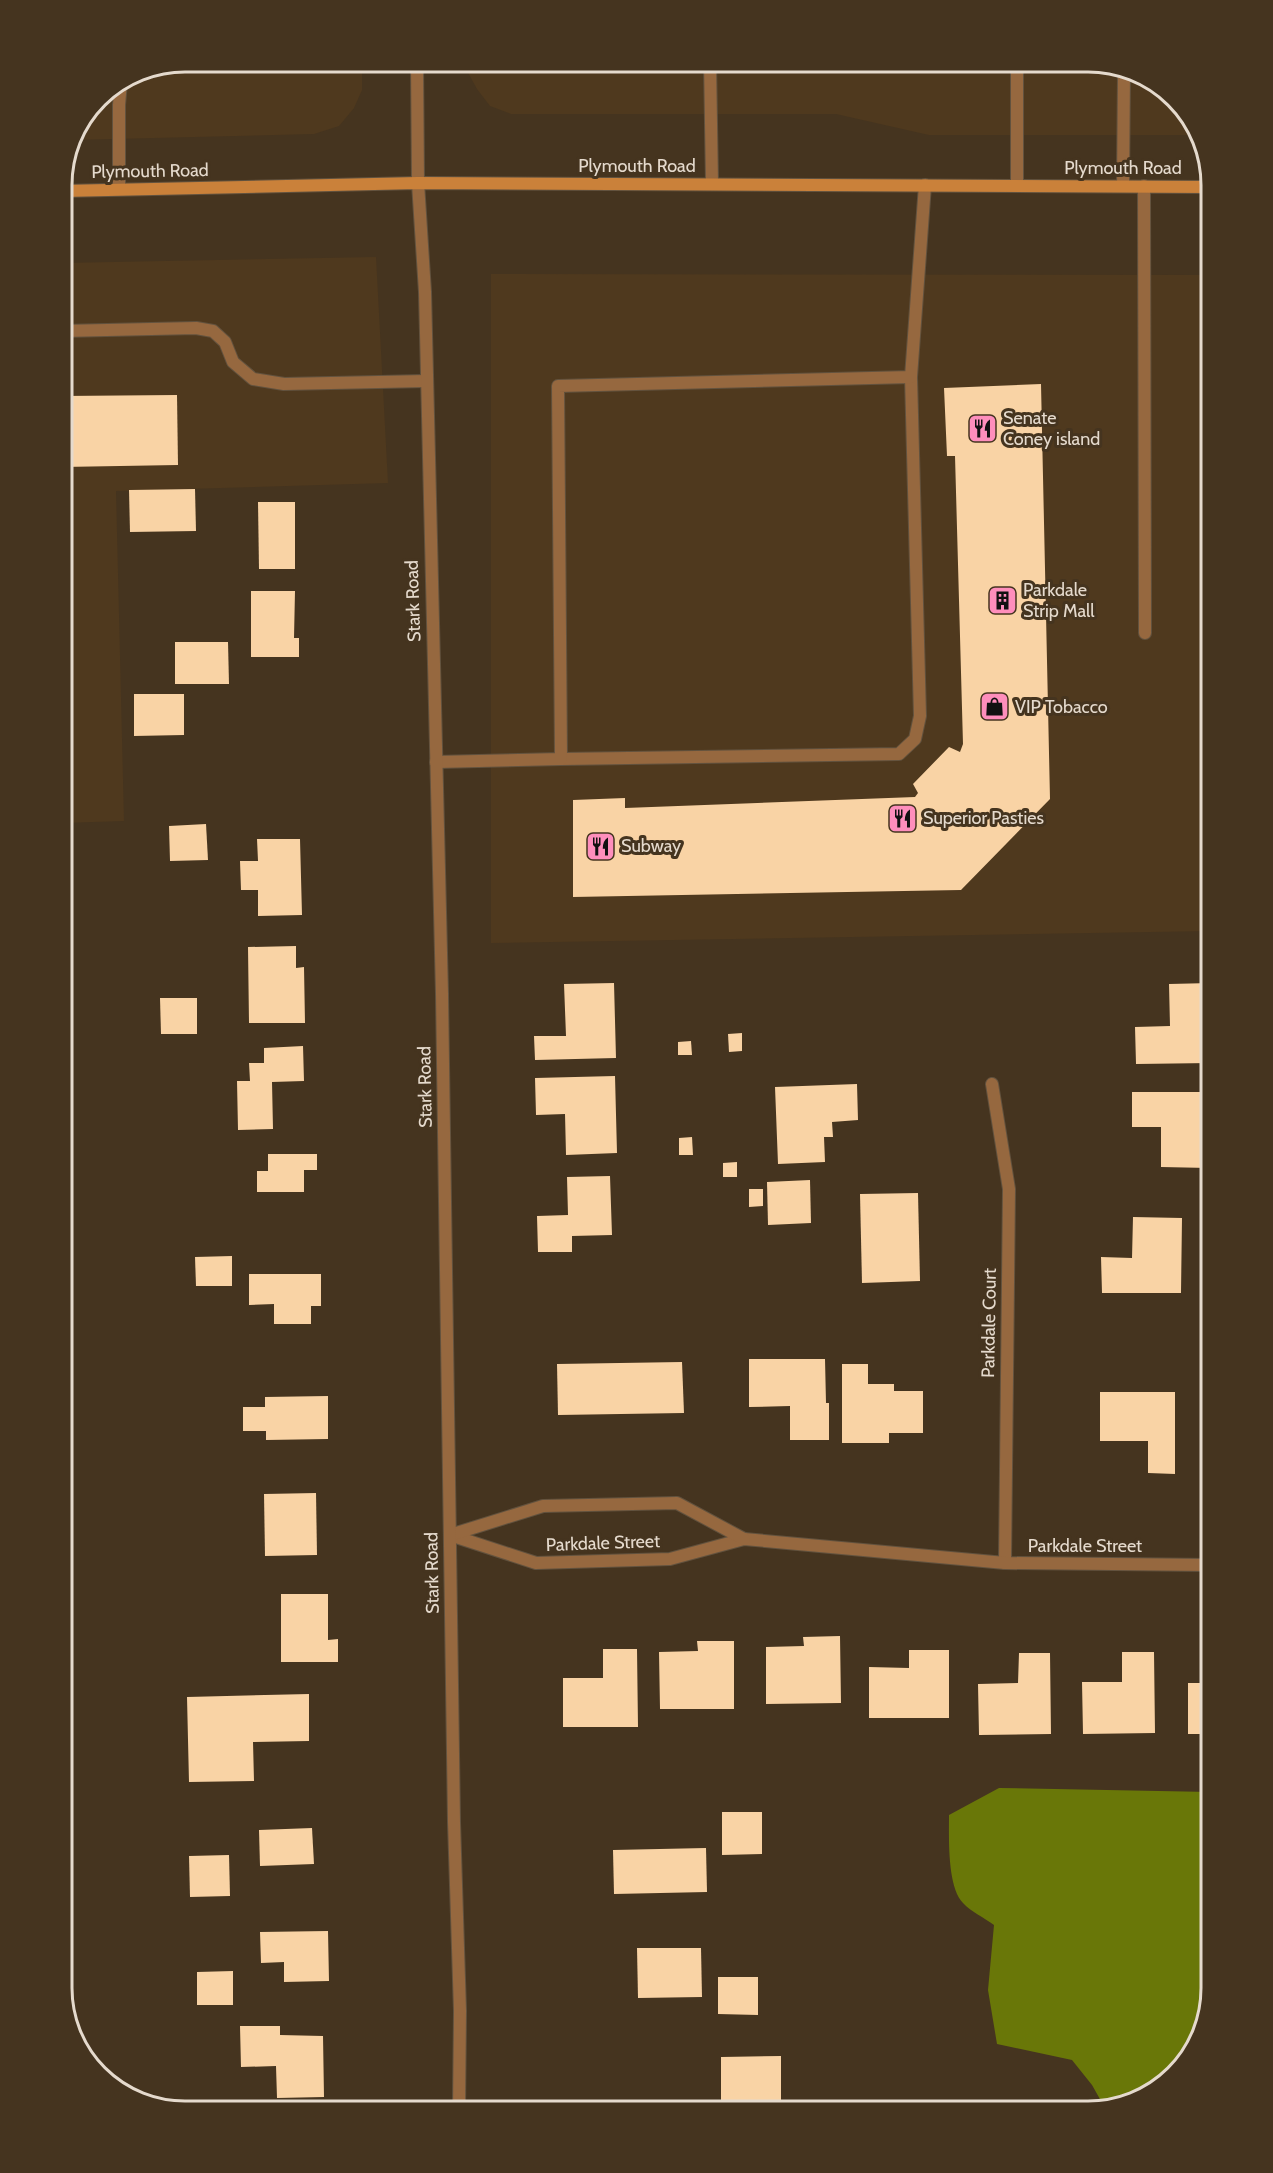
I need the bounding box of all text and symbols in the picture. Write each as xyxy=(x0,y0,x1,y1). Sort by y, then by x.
street label: Plymouth Road xyxy=(578,155,696,177)
street label: Plymouth Road xyxy=(1064,157,1182,179)
street label: Plymouth Road xyxy=(91,159,209,183)
place label: Senate Coney island xyxy=(1003,407,1100,450)
restaurant icon: Senate Coney island xyxy=(966,412,998,444)
street label: Stark Road xyxy=(401,560,425,642)
place label: Parkdale Strip Mall xyxy=(1023,579,1095,622)
building icon: Parkdale Strip Mall xyxy=(986,584,1018,616)
shop icon: VIP Tobacco xyxy=(978,691,1010,723)
place label: VIP Tobacco xyxy=(1015,696,1108,718)
restaurant icon: Superior Pasties xyxy=(886,802,918,834)
place label: Superior Pasties xyxy=(923,807,1044,829)
restaurant icon: Subway xyxy=(584,830,616,862)
place label: Subway xyxy=(621,835,681,857)
street label: Stark Road xyxy=(413,1046,437,1128)
street label: Parkdale Court xyxy=(977,1268,1001,1378)
street label: Parkdale Street xyxy=(545,1530,661,1556)
street label: Stark Road xyxy=(420,1532,444,1614)
street label: Parkdale Street xyxy=(1028,1535,1142,1557)

